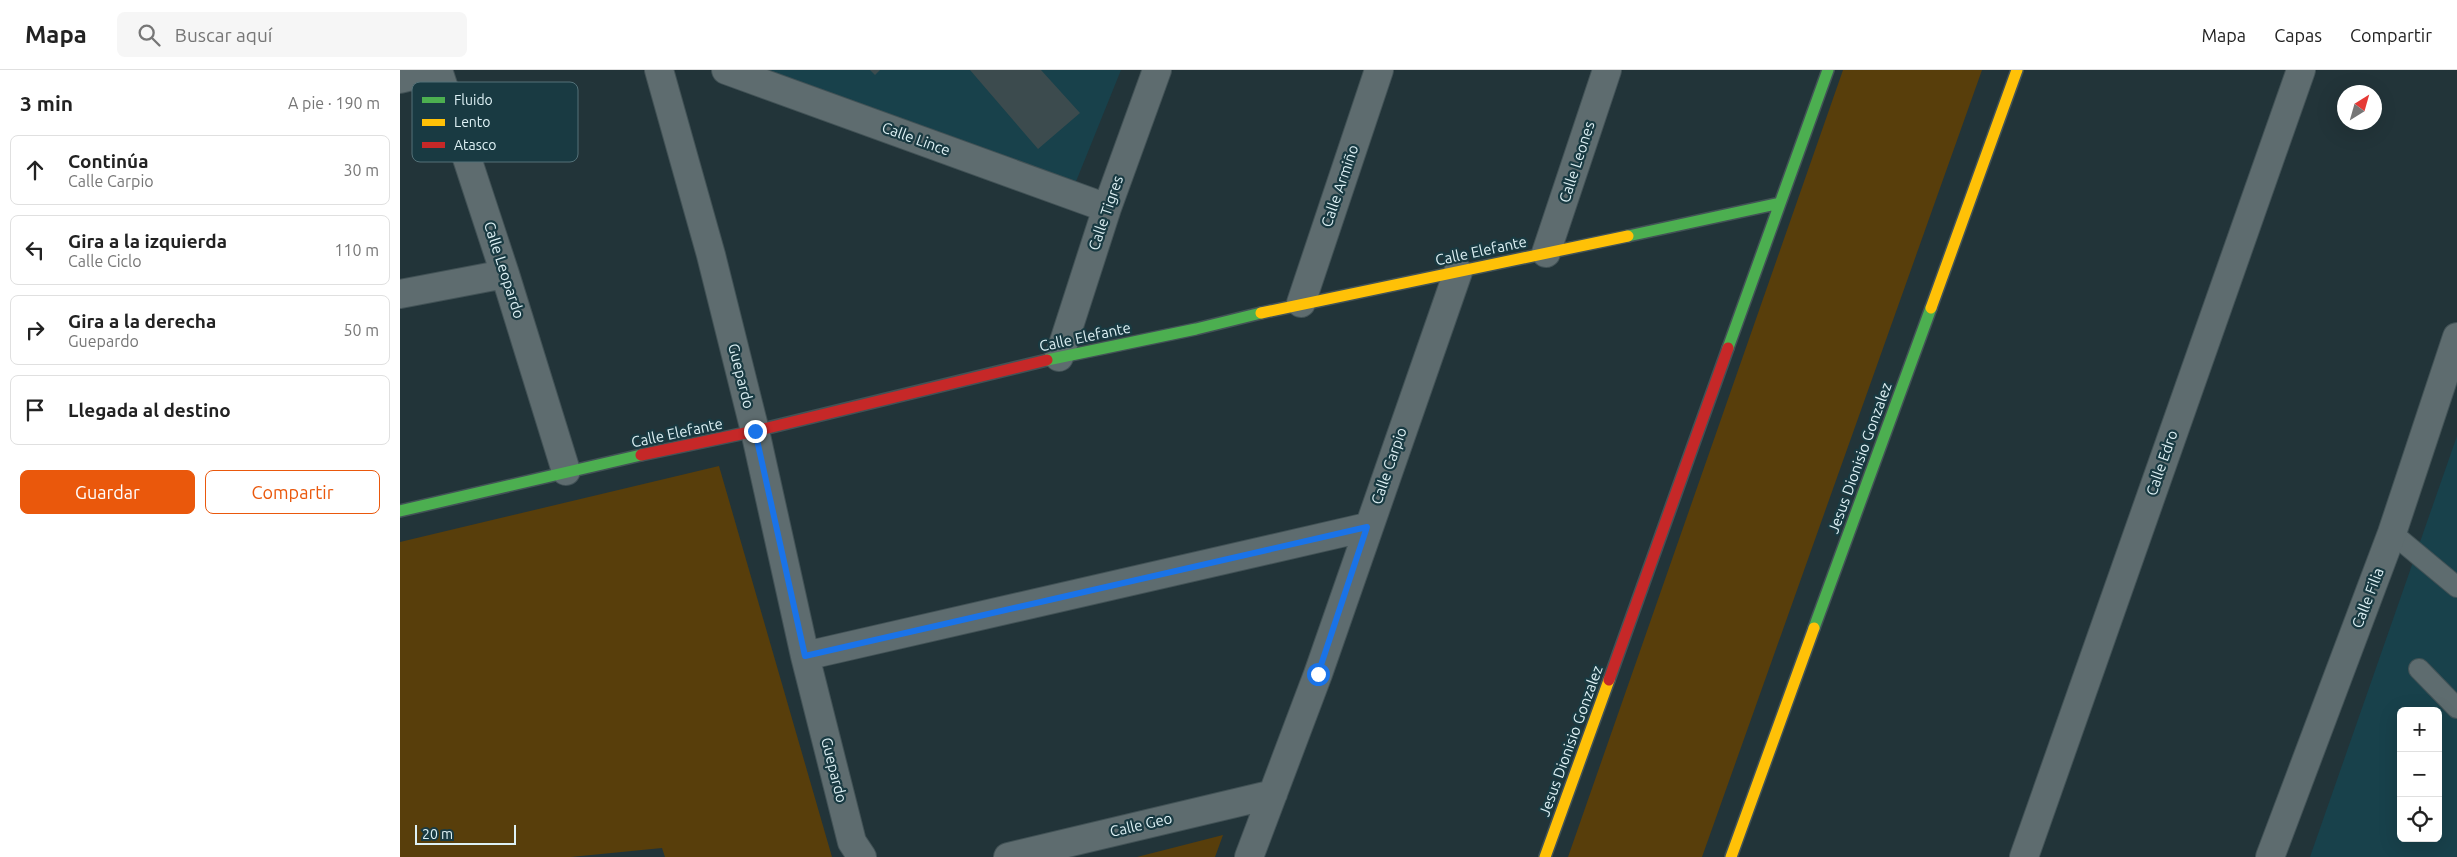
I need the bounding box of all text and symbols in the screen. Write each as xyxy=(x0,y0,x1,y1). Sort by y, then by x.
search box xyxy=(117,12,467,57)
text: Mapa xyxy=(25,21,87,48)
icon: search xyxy=(135,21,163,49)
text: Buscar aquí xyxy=(175,24,272,46)
text: Mapa xyxy=(2201,25,2246,45)
text: Capas xyxy=(2274,25,2322,45)
text: Compartir xyxy=(2350,25,2432,45)
legend xyxy=(412,82,578,162)
north arrow xyxy=(2337,85,2382,130)
text: 3 min xyxy=(20,91,73,115)
text: Fluido xyxy=(454,92,493,108)
text: A pie · 190 m xyxy=(288,94,380,112)
text: Lento xyxy=(454,114,491,130)
street label: Calle Lince xyxy=(880,118,953,159)
street label: Calle Leones xyxy=(1555,119,1598,205)
text: Atasco xyxy=(454,137,497,153)
street label: Calle Armiño xyxy=(1318,142,1362,229)
text: Continúa xyxy=(68,150,149,172)
icon: ahead xyxy=(21,156,49,184)
text: 30 m xyxy=(343,161,379,179)
text: Calle Carpio xyxy=(68,172,154,190)
street label: Calle Tigres xyxy=(1085,173,1126,252)
street label: Calle Leopardo xyxy=(481,219,528,320)
text: Gira a la izquierda xyxy=(68,230,227,252)
street label: Calle Elefante xyxy=(1434,233,1528,269)
icon: left xyxy=(21,236,49,264)
text: 110 m xyxy=(334,241,379,259)
text: Calle Ciclo xyxy=(68,252,142,270)
text: Gira a la derecha xyxy=(68,310,216,332)
icon: right xyxy=(21,316,49,344)
street label: Calle Elefante xyxy=(1038,319,1132,355)
text: 50 m xyxy=(343,321,379,339)
text: Guepardo xyxy=(68,332,139,350)
street label: Guepardo xyxy=(725,342,758,410)
street label: Jesus Dionisio Gonzalez xyxy=(1824,380,1895,536)
icon: arrive xyxy=(21,396,49,424)
text: Llegada al destino xyxy=(68,399,231,421)
street label: Calle Elefante xyxy=(630,415,724,451)
route end xyxy=(744,420,767,443)
street label: Calle Carpio xyxy=(1367,425,1410,507)
street label: Calle Edro xyxy=(2142,428,2181,498)
button: Guardar xyxy=(20,470,195,514)
button: Compartir xyxy=(205,470,380,514)
street label: Calle Filia xyxy=(2348,565,2387,630)
route start xyxy=(1307,663,1330,686)
street label: Jesus Dionisio Gonzalez xyxy=(1535,663,1606,819)
map controls xyxy=(2397,707,2442,842)
button: + xyxy=(2397,707,2442,752)
street label: Guepardo xyxy=(818,736,851,804)
button: − xyxy=(2397,752,2442,797)
button: locate xyxy=(2397,797,2442,842)
street label: Calle Geo xyxy=(1108,809,1174,840)
scale bar xyxy=(415,822,516,845)
text: 20 m xyxy=(422,826,453,842)

